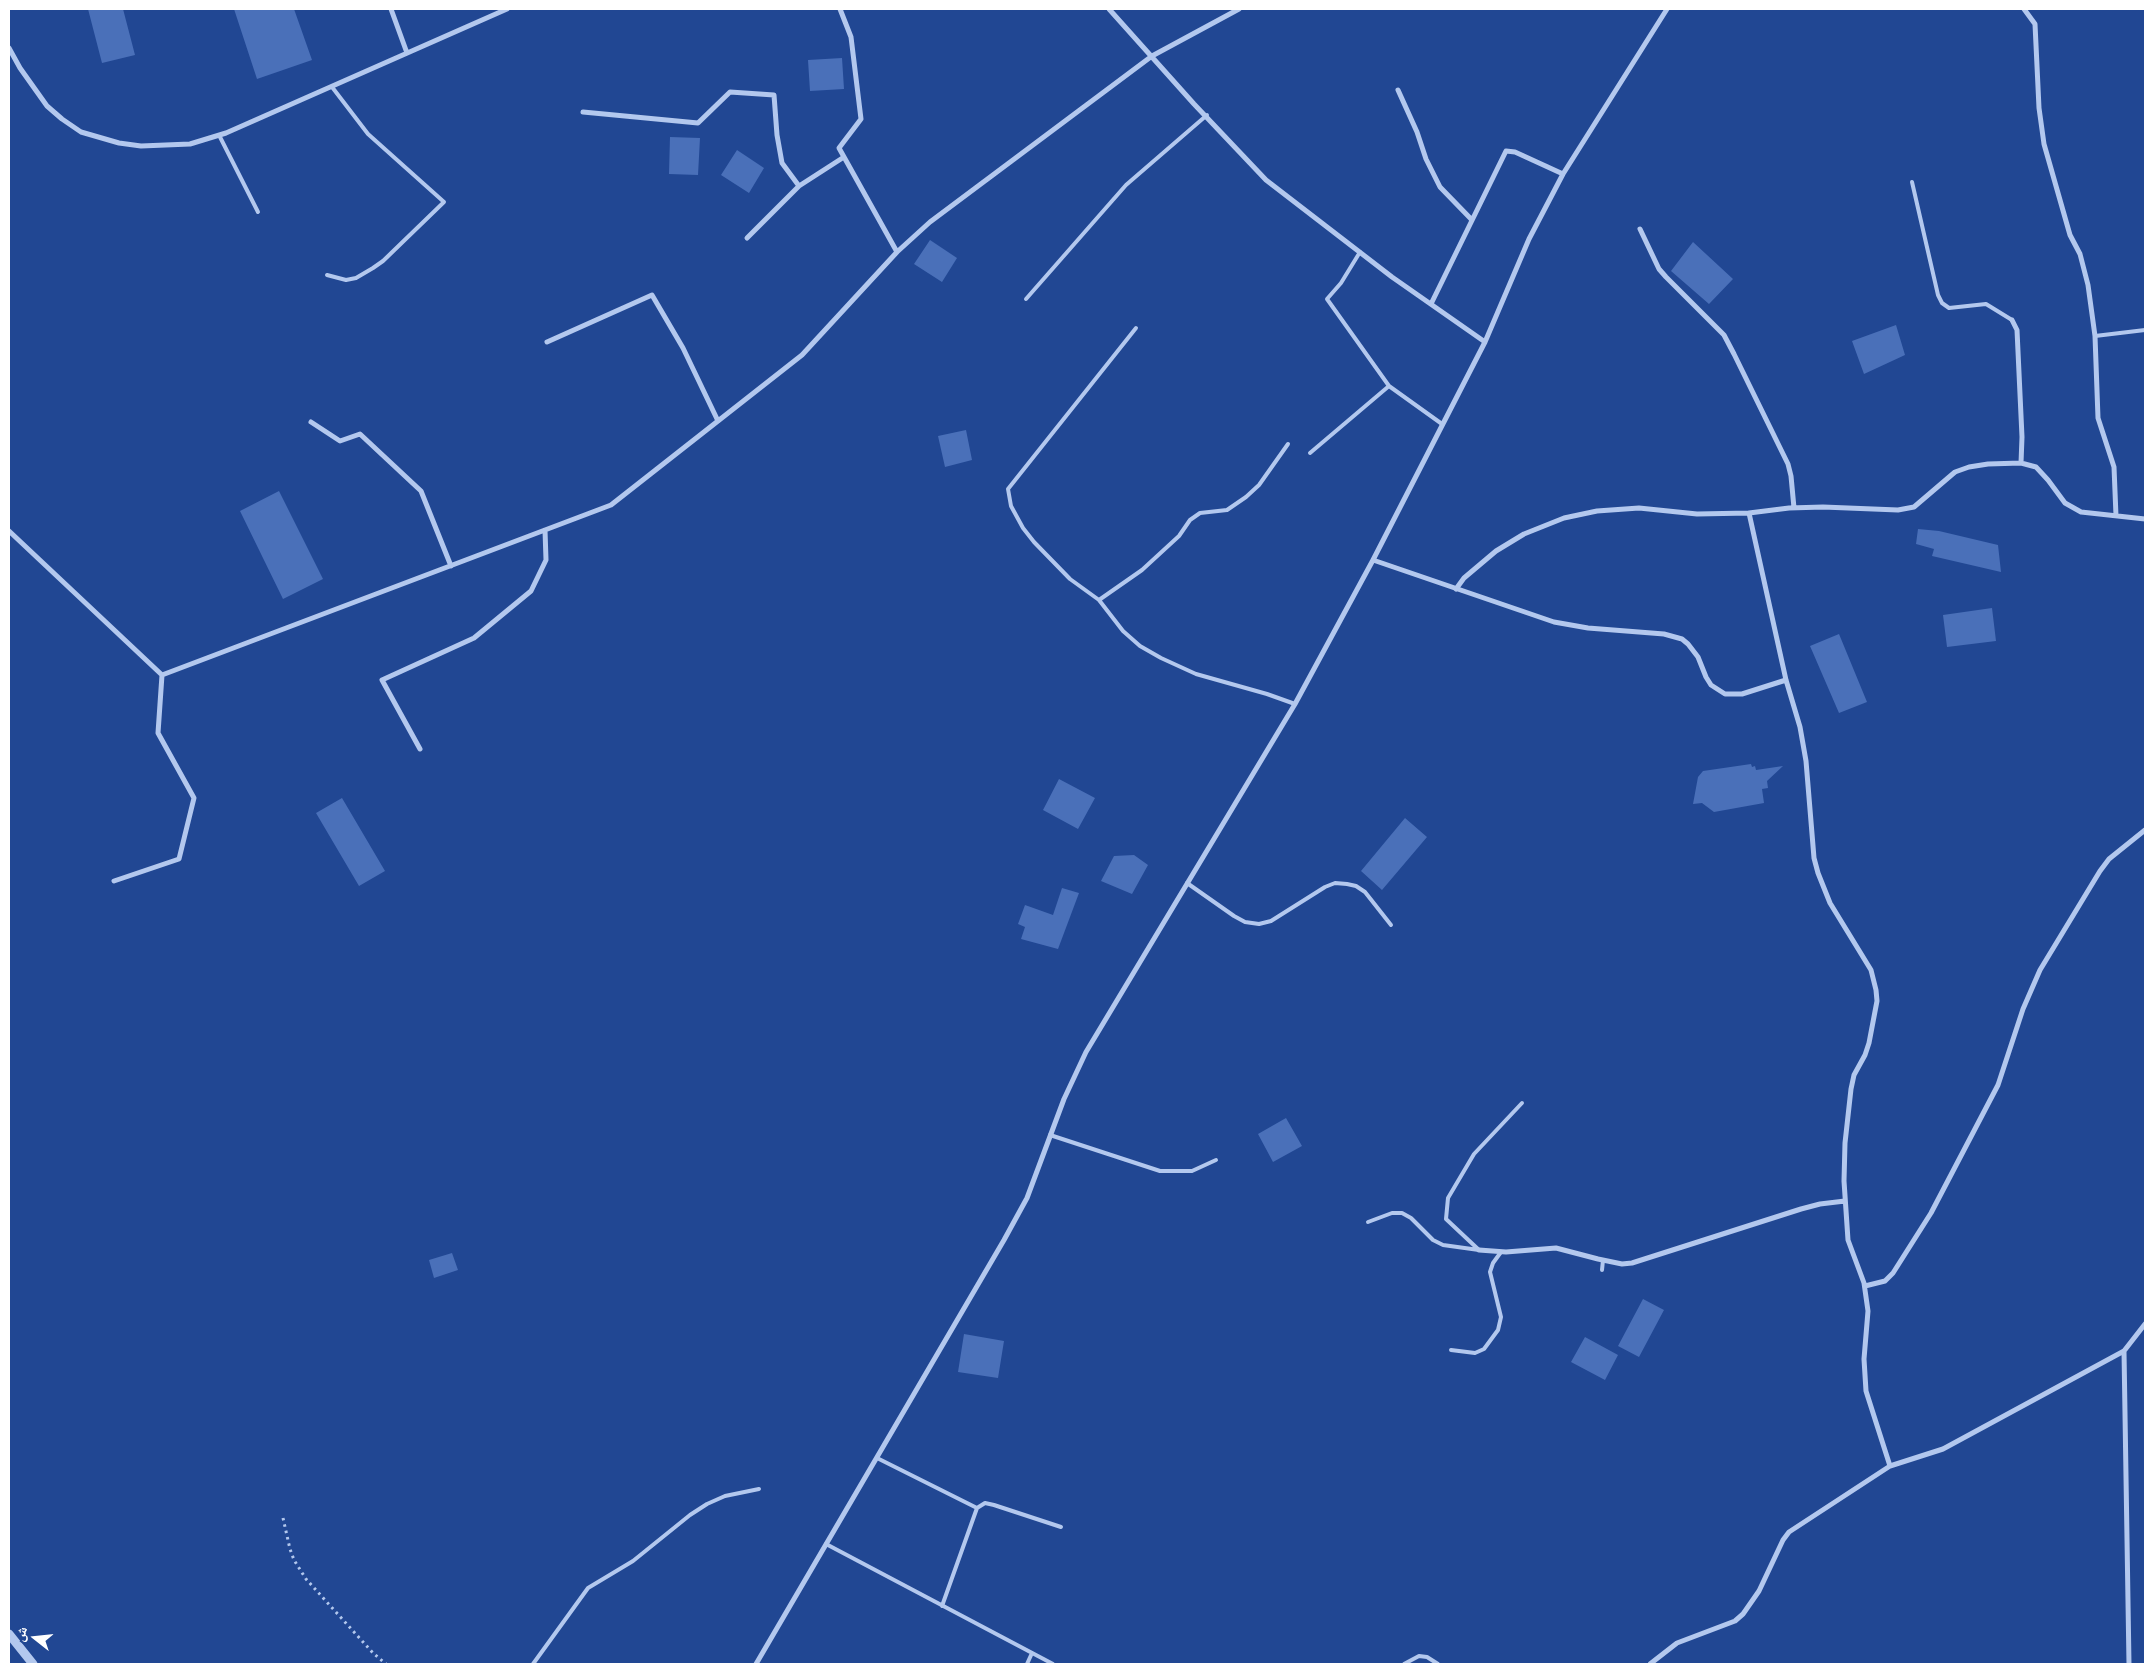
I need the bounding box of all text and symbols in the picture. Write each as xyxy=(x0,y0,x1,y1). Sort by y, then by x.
north arrow xyxy=(10,1613,60,1663)
text: ش xyxy=(10,1624,30,1643)

